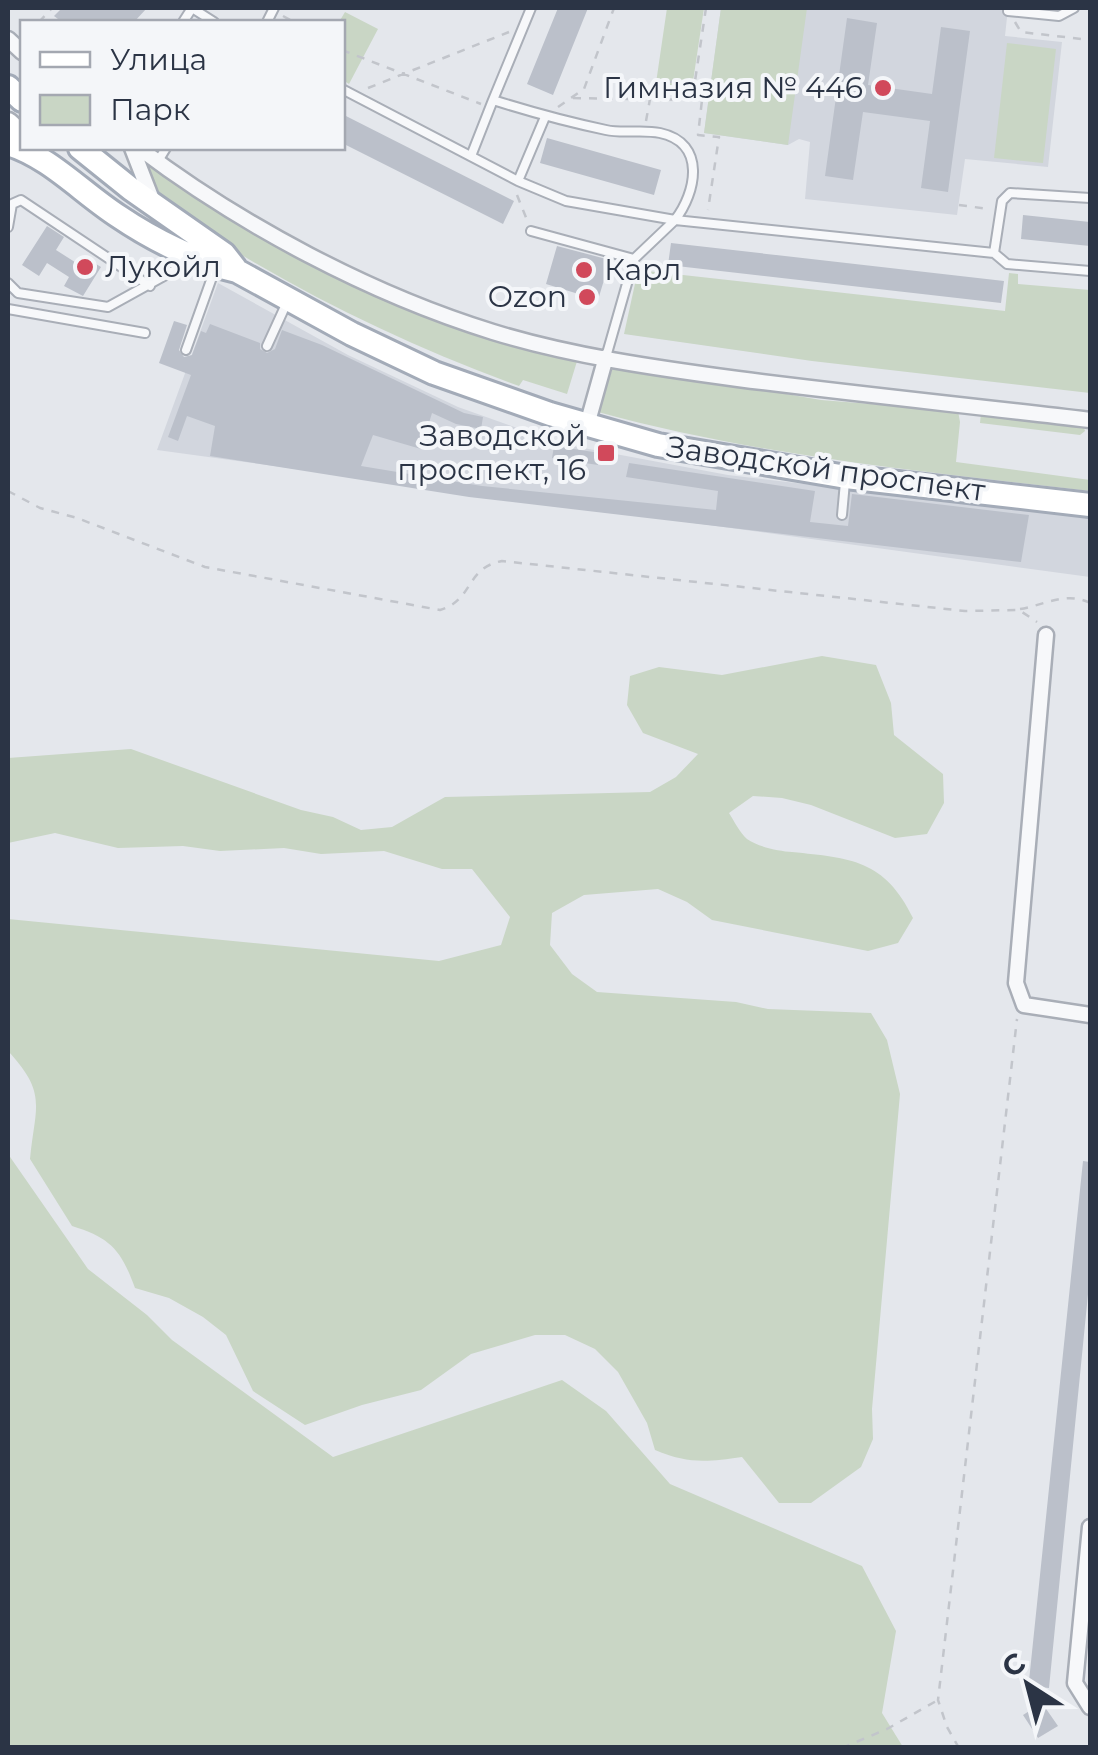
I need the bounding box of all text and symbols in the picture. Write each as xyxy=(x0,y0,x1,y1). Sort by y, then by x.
legend xyxy=(20,20,345,150)
text: Улица xyxy=(110,41,207,78)
place label: Гимназия № 446 xyxy=(603,69,863,106)
marker: Гимназия № 446 xyxy=(872,77,894,99)
text: Парк xyxy=(110,91,191,128)
place label: Лукойл xyxy=(105,248,221,285)
place label: Карл xyxy=(604,251,682,288)
marker: Лукойл xyxy=(74,256,96,278)
marker: Карл xyxy=(573,259,595,281)
place label: Ozon xyxy=(488,278,567,315)
marker: Ozon xyxy=(576,286,598,308)
place label: Заводской проспект, 16 xyxy=(397,417,586,488)
street label: Заводской проспект xyxy=(665,428,988,509)
marker: Заводской проспект, 16 xyxy=(595,442,617,464)
north arrow xyxy=(978,1635,1078,1735)
text: С xyxy=(995,1645,1032,1685)

